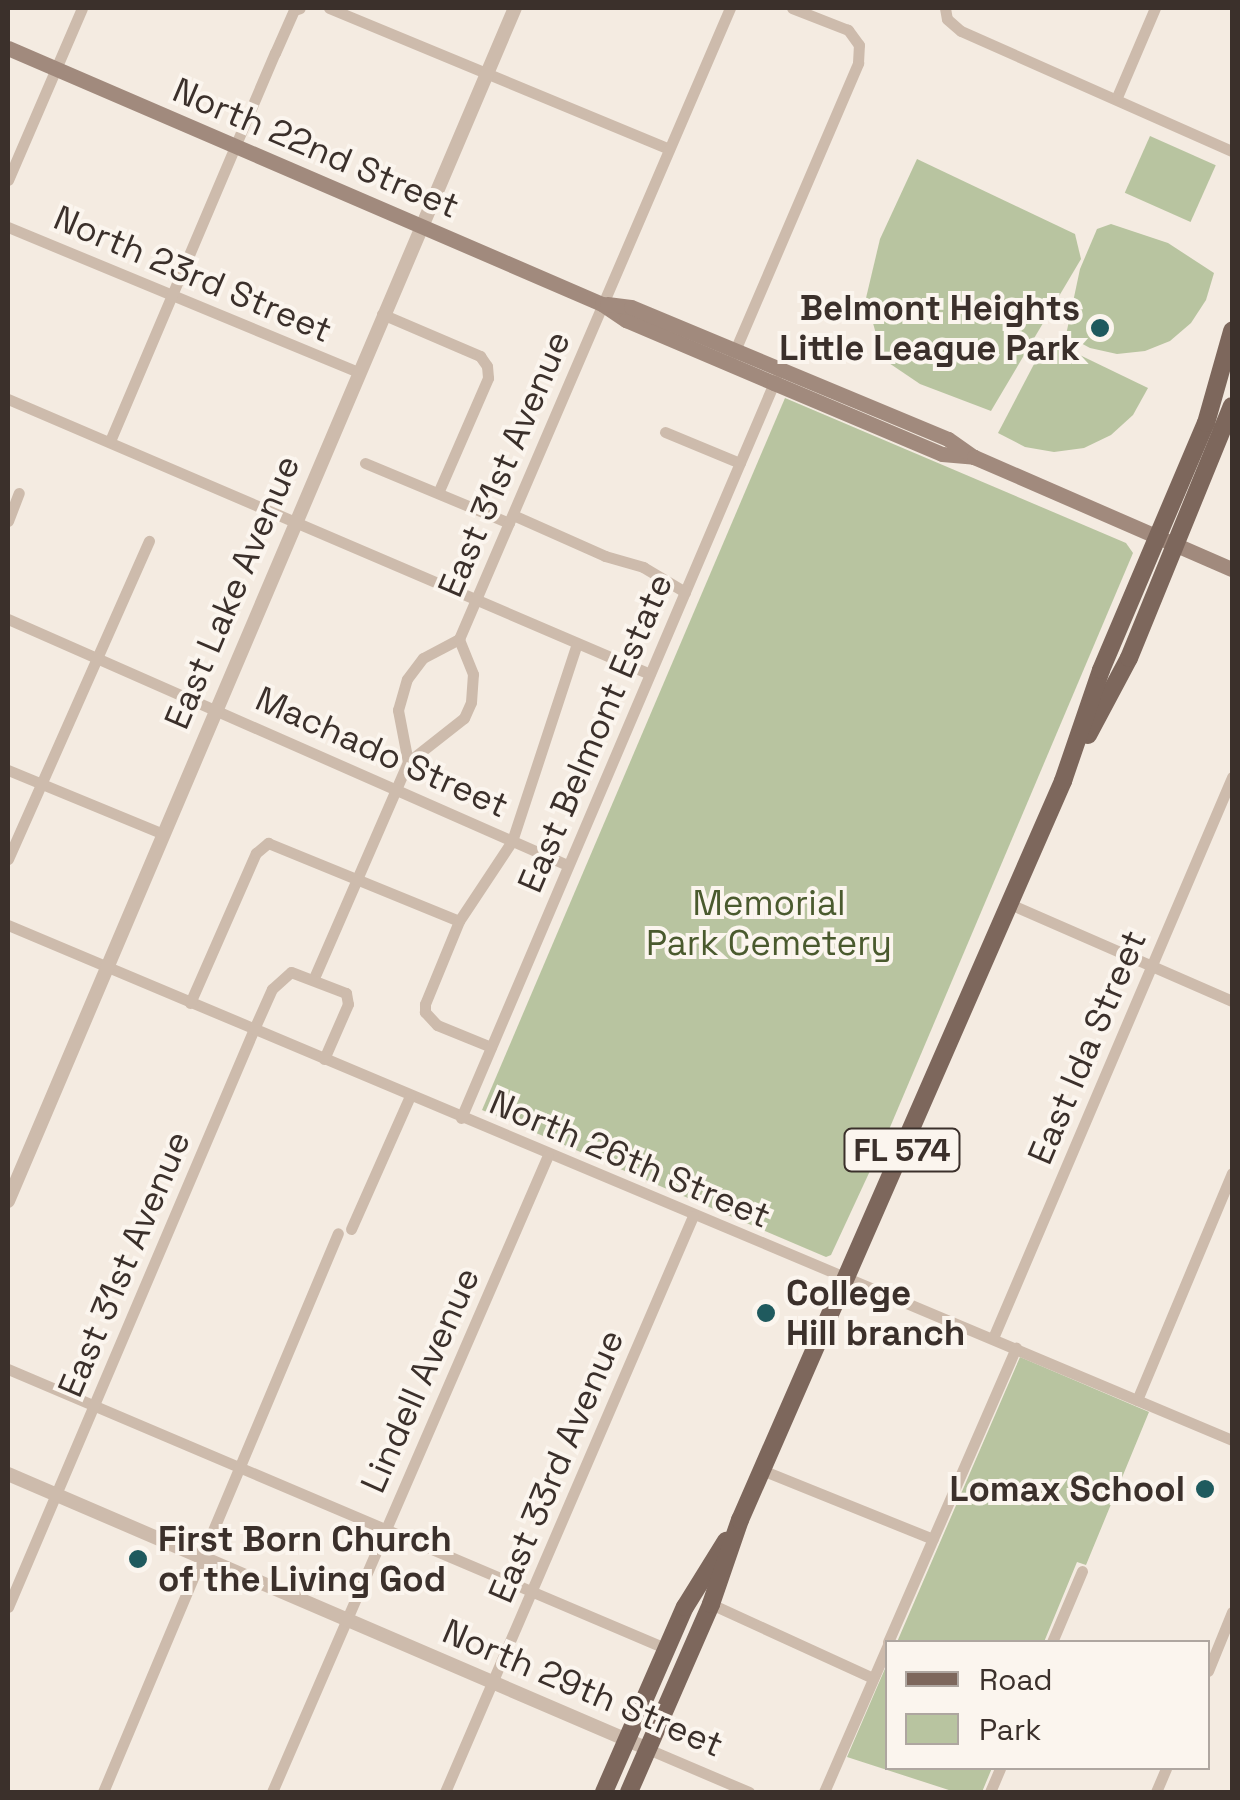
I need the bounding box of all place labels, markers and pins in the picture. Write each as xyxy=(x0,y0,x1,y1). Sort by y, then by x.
place label: Belmont Heights Little League Park xyxy=(779,287,1080,369)
marker: Belmont Heights Little League Park xyxy=(1089,317,1111,339)
place label: College Hill branch xyxy=(786,1272,965,1354)
marker: College Hill branch xyxy=(755,1302,777,1324)
place label: Lomax School xyxy=(949,1468,1185,1510)
marker: Lomax School xyxy=(1194,1478,1216,1500)
place label: First Born Church of the Living God xyxy=(158,1518,452,1600)
marker: First Born Church of the Living God xyxy=(127,1548,149,1570)

